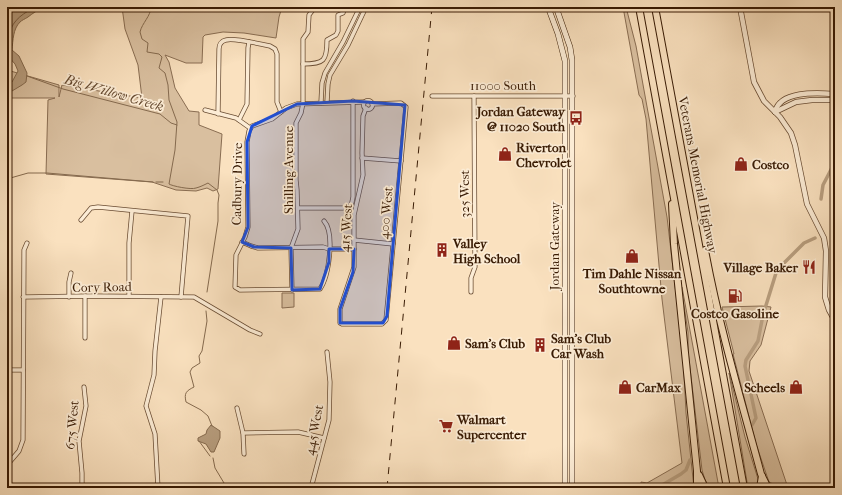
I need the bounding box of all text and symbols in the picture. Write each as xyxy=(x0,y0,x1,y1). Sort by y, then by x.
water label: Big Willow Creek xyxy=(61,70,166,115)
street label: 11000 South xyxy=(470,78,537,93)
street label: Veterans Memorial Highway xyxy=(675,94,721,256)
place label: Jordan Gateway @ 11020 South xyxy=(475,104,566,134)
bus stop icon: Jordan Gateway @ 11020 South xyxy=(568,110,584,126)
street label: Shilling Avenue xyxy=(281,125,296,214)
place label: Riverton Chevrolet xyxy=(516,140,572,170)
street label: Cadbury Drive xyxy=(229,142,245,226)
shop icon: Riverton Chevrolet xyxy=(497,146,513,162)
shop icon: Costco xyxy=(733,156,749,172)
place label: Costco xyxy=(752,157,790,172)
street label: 325 West xyxy=(457,170,472,218)
street label: 400 West xyxy=(376,186,396,240)
street label: Jordan Gateway xyxy=(547,201,562,291)
street label: 415 West xyxy=(337,203,355,253)
place label: Valley High School xyxy=(452,236,521,267)
building icon: Valley High School xyxy=(434,242,450,258)
shop icon: Tim Dahle Nissan Southtowne xyxy=(624,248,640,264)
restaurant icon: Village Baker xyxy=(801,259,817,275)
place label: Village Baker xyxy=(722,260,798,276)
place label: Tim Dahle Nissan Southtowne xyxy=(582,266,682,296)
street label: Cory Road xyxy=(72,279,133,295)
fuel station icon: Costco Gasoline xyxy=(727,288,743,304)
place label: Costco Gasoline xyxy=(691,306,779,321)
place label: Sam's Club Car Wash xyxy=(551,331,611,361)
shop icon: Sam's Club xyxy=(446,335,462,351)
place label: Sam's Club xyxy=(465,336,525,351)
building icon: Sam's Club Car Wash xyxy=(532,337,548,353)
shop icon: CarMax xyxy=(617,379,633,395)
shop icon: Scheels xyxy=(788,379,804,395)
place label: CarMax xyxy=(636,380,681,395)
place label: Scheels xyxy=(744,380,785,395)
street label: 675 West xyxy=(62,399,82,450)
street label: 445 West xyxy=(302,403,326,457)
place label: Walmart Supercenter xyxy=(456,412,527,443)
supermarket icon: Walmart Supercenter xyxy=(438,418,454,434)

